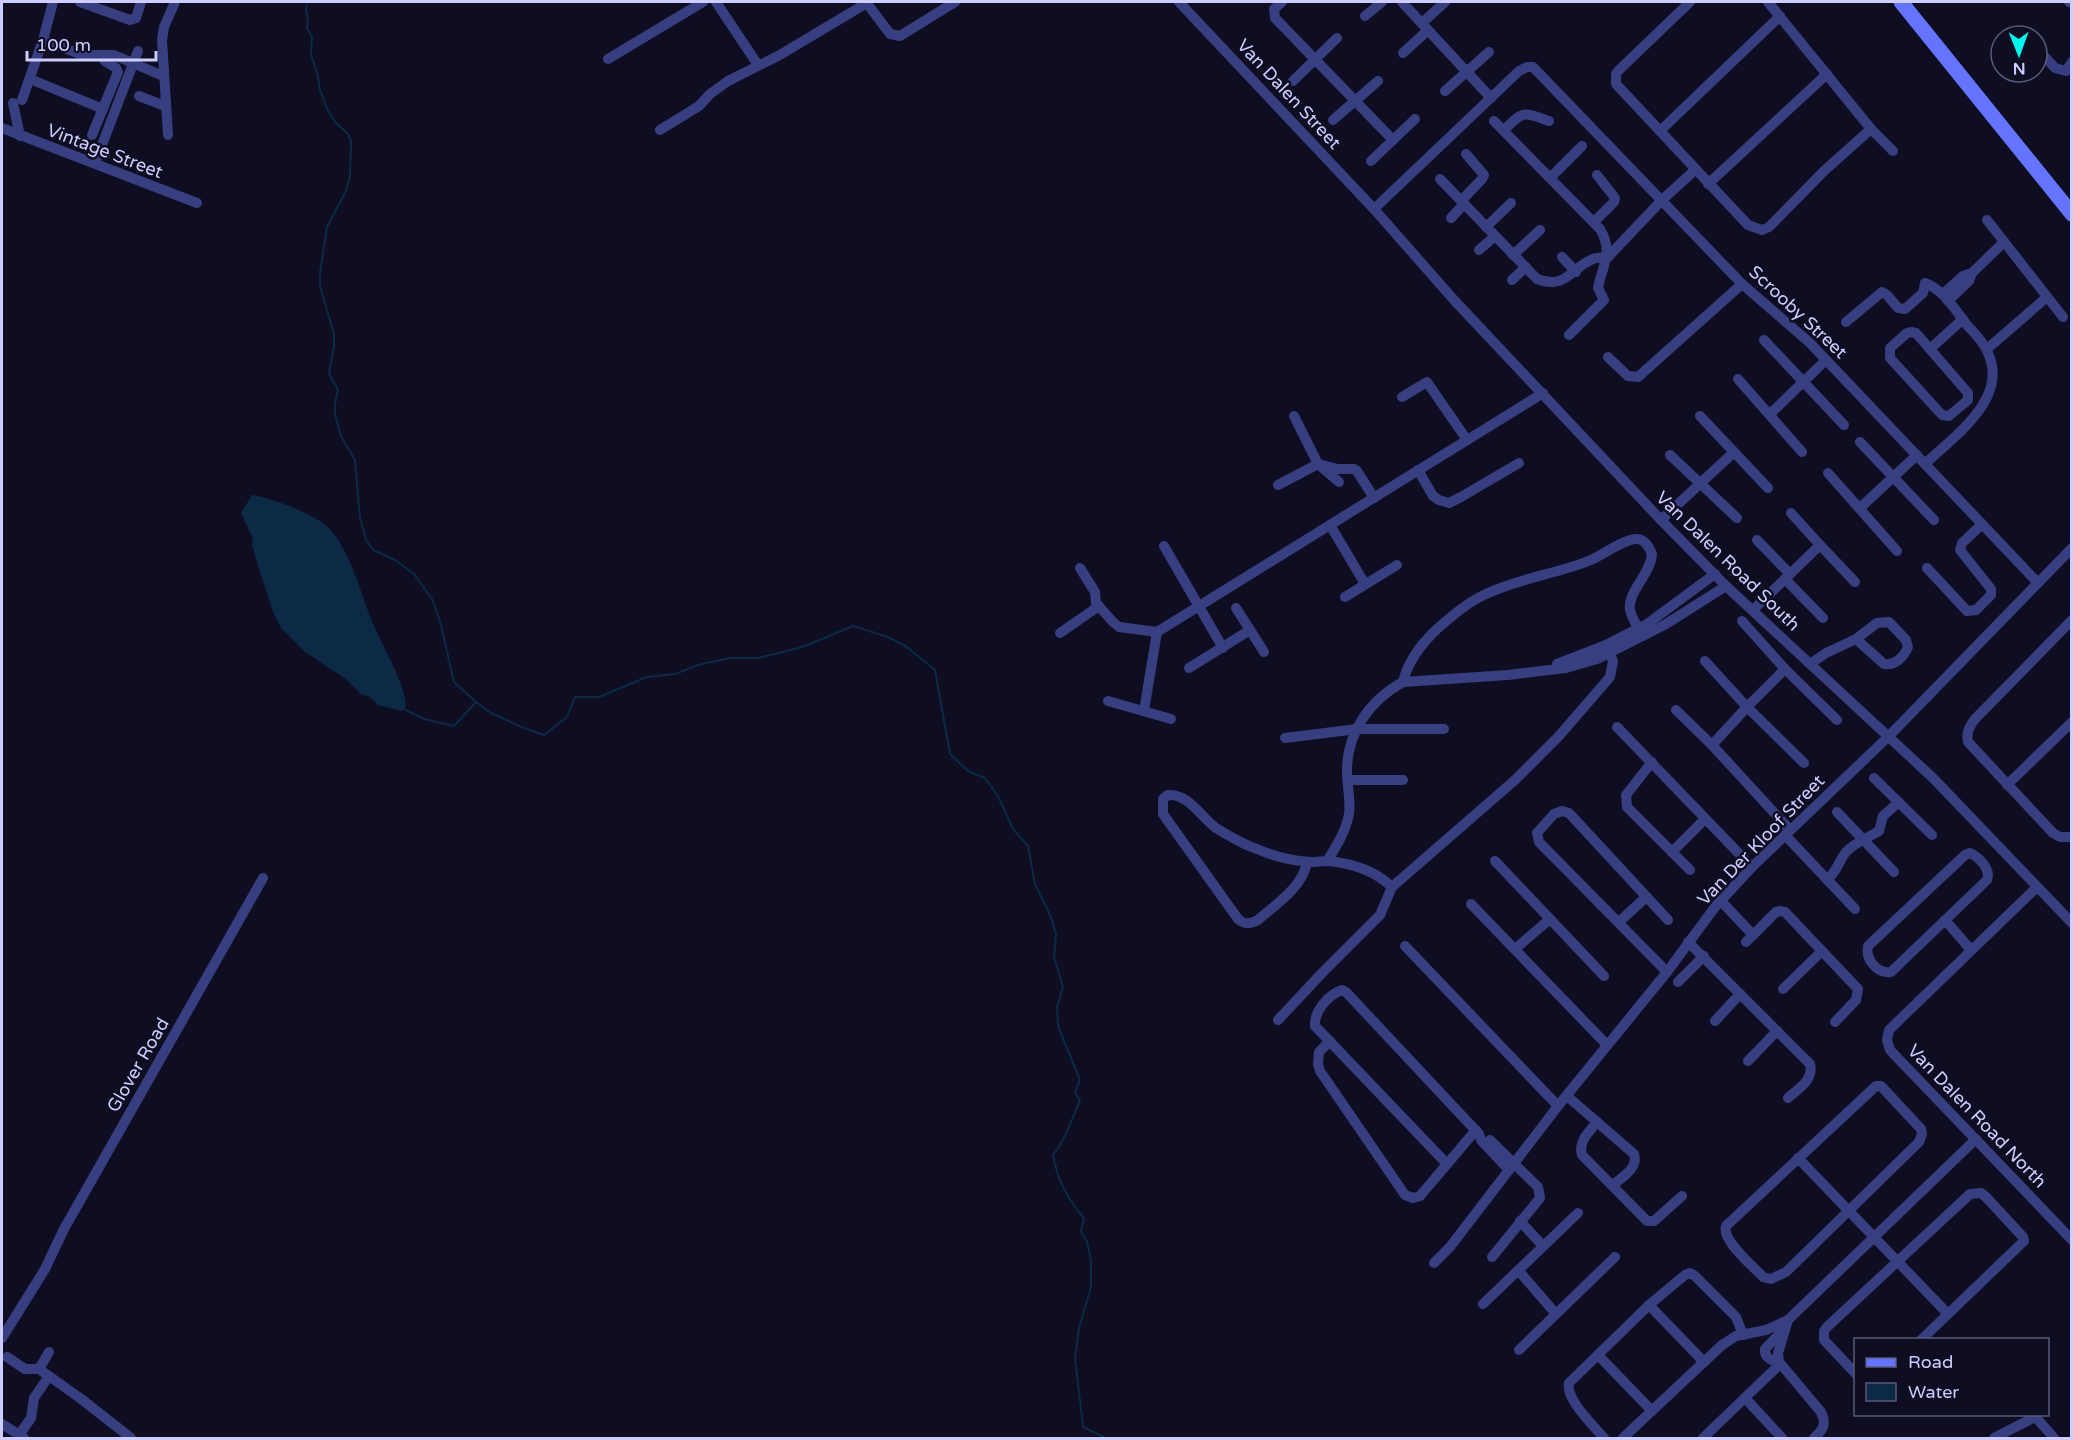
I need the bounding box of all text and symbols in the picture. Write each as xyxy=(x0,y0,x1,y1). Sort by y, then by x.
scale bar xyxy=(27,24,156,62)
north arrow xyxy=(1989,24,2049,84)
text: 100 m xyxy=(36,34,91,56)
street label: Van Dalen Street xyxy=(1232,34,1346,154)
text: N xyxy=(2013,58,2026,78)
street label: Vintage Street xyxy=(44,119,166,183)
street label: Scrooby Street xyxy=(1744,261,1852,363)
street label: Van Dalen Road South xyxy=(1651,486,1805,636)
street label: Van Der Kloof Street xyxy=(1693,770,1829,910)
street label: Glover Road xyxy=(102,1014,174,1116)
street label: Van Dalen Road North xyxy=(1903,1040,2051,1192)
legend xyxy=(1854,1338,2049,1416)
text: Road xyxy=(1908,1351,1953,1373)
text: Water xyxy=(1908,1381,1959,1403)

